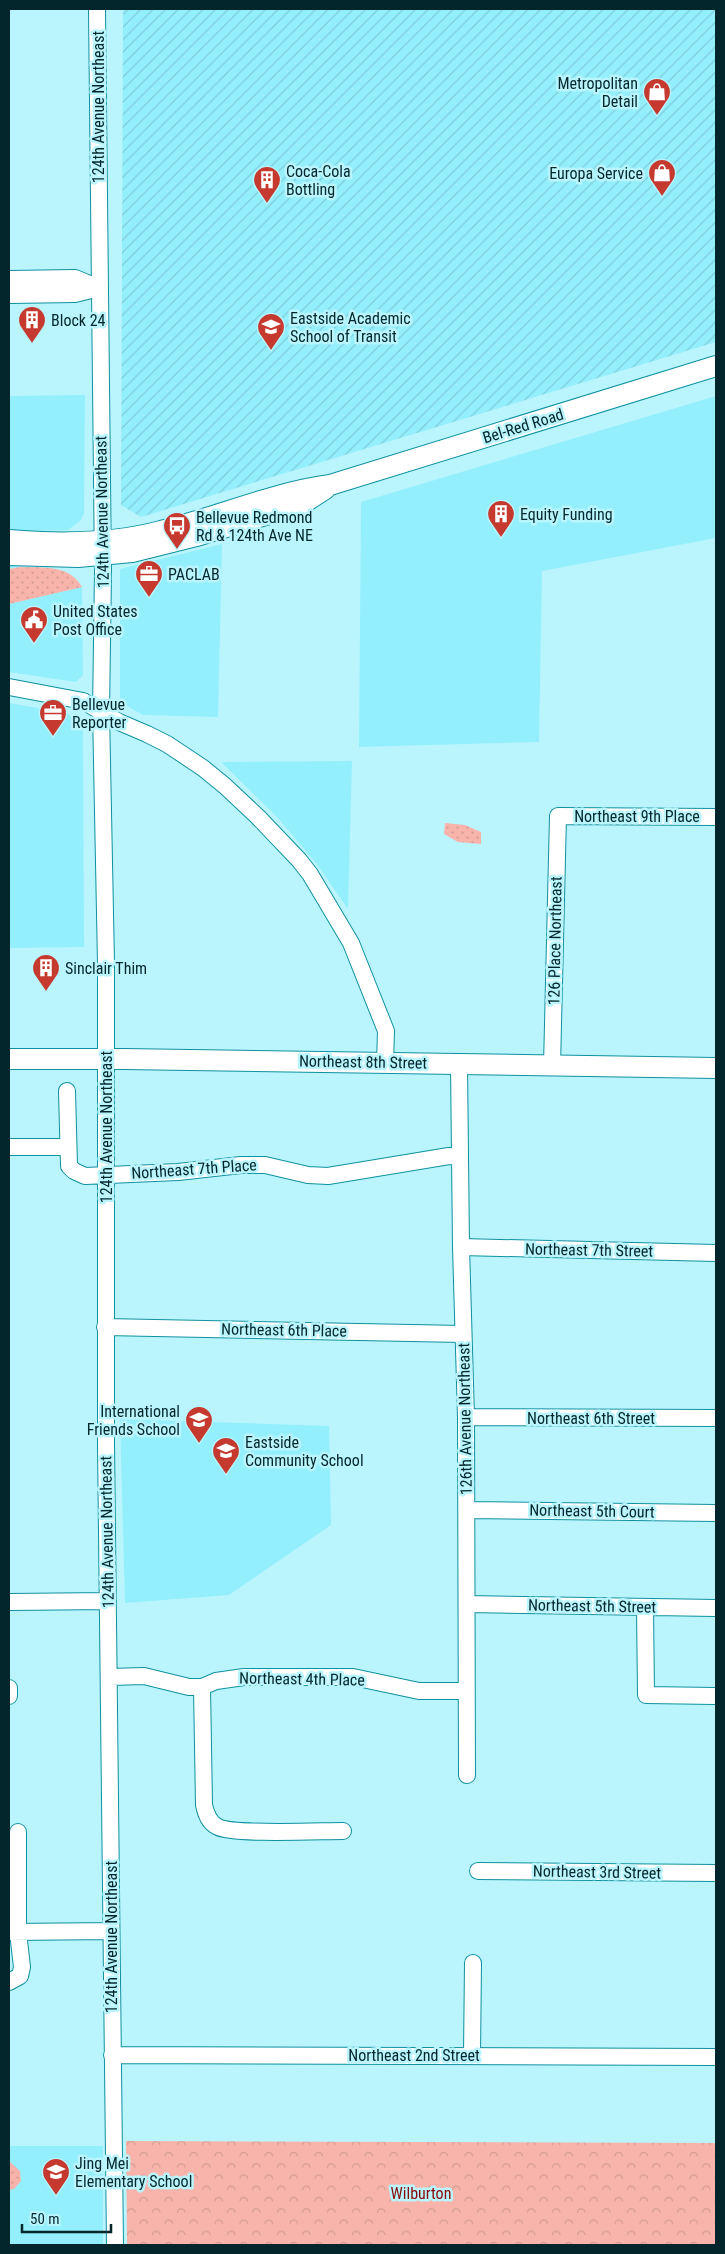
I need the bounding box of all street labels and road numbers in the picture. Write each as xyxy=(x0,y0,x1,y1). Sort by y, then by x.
street label: 124th Avenue Northeast xyxy=(89,31,108,183)
street label: Bel-Red Road xyxy=(480,405,566,447)
street label: 124th Avenue Northeast xyxy=(91,435,113,588)
street label: Northeast 9th Place xyxy=(574,807,700,826)
street label: 126 Place Northeast xyxy=(544,876,566,1006)
street label: 124th Avenue Northeast xyxy=(97,1051,116,1203)
street label: Northeast 8th Street xyxy=(299,1051,427,1073)
street label: Northeast 7th Place xyxy=(131,1155,257,1183)
street label: Northeast 7th Street xyxy=(525,1239,653,1261)
street label: Northeast 6th Place xyxy=(221,1319,347,1341)
street label: 126th Avenue Northeast xyxy=(454,1342,476,1495)
street label: Northeast 6th Street xyxy=(527,1409,655,1428)
street label: 124th Avenue Northeast xyxy=(96,1455,118,1608)
street label: Northeast 5th Court xyxy=(529,1500,655,1522)
street label: Northeast 5th Street xyxy=(528,1595,656,1617)
street label: Northeast 4th Place xyxy=(239,1668,365,1690)
street label: 124th Avenue Northeast xyxy=(102,1861,121,2013)
street label: Northeast 3rd Street xyxy=(533,1861,662,1883)
street label: Northeast 2nd Street xyxy=(348,2046,480,2065)

